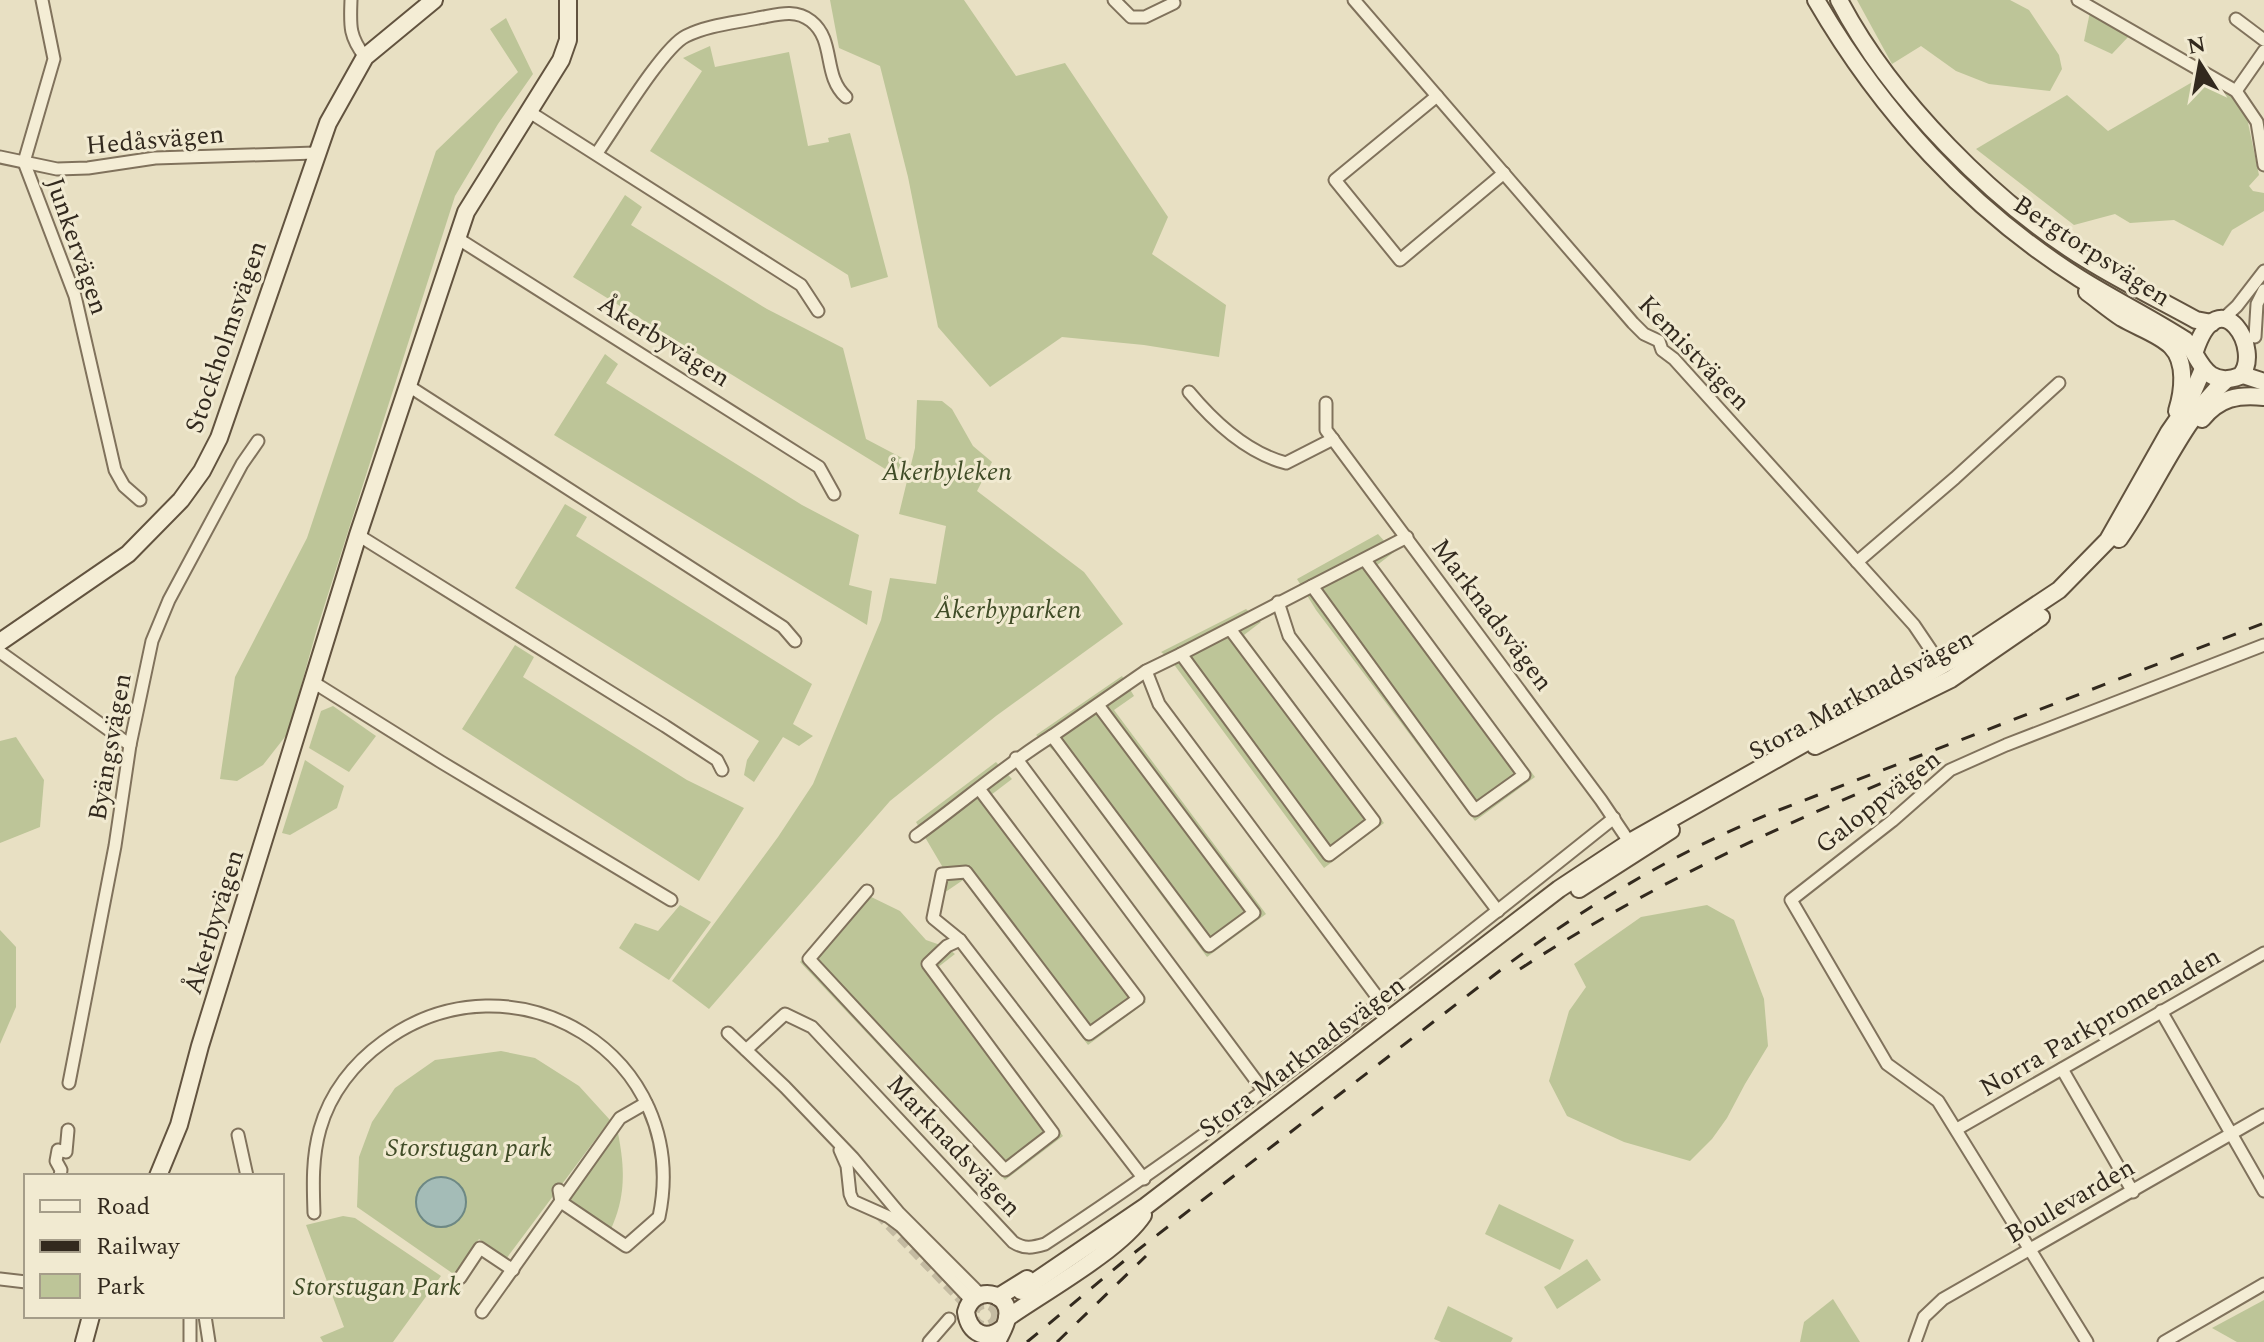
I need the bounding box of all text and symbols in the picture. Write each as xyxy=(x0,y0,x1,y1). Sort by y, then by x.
north arrow xyxy=(2160,24,2240,104)
text: N xyxy=(2185,28,2208,64)
street label: Hedåsvägen xyxy=(84,114,226,166)
street label: Junkervägen xyxy=(35,172,119,320)
street label: Bergtorpsvägen xyxy=(2005,185,2179,317)
street label: Stockholmsvägen xyxy=(174,235,278,439)
street label: Åkerbyvägen xyxy=(590,284,738,398)
street label: Kemistvägen xyxy=(1628,286,1760,420)
park label: Åkerbyleken xyxy=(881,452,1012,492)
street label: Marknadsvägen xyxy=(1421,530,1563,700)
park label: Åkerbyparken xyxy=(933,590,1082,630)
street label: Stora Marknadsvägen xyxy=(1741,619,1981,771)
street label: Byängsvägen xyxy=(77,670,143,824)
street label: Galoppvägen xyxy=(1806,740,1950,864)
street label: Åkerbyvägen xyxy=(173,844,255,1000)
street label: Norra Parkpromenaden xyxy=(1972,937,2228,1107)
street label: Stora Marknadsvägen xyxy=(1190,966,1414,1148)
street label: Marknadsvägen xyxy=(877,1066,1031,1226)
park label: Storstugan park xyxy=(386,1128,552,1168)
street label: Boulevarden xyxy=(1998,1148,2142,1254)
legend xyxy=(24,1174,284,1318)
text: Road xyxy=(96,1189,150,1225)
text: Railway xyxy=(96,1229,181,1265)
park label: Storstugan Park xyxy=(293,1267,461,1307)
text: Park xyxy=(96,1269,146,1305)

